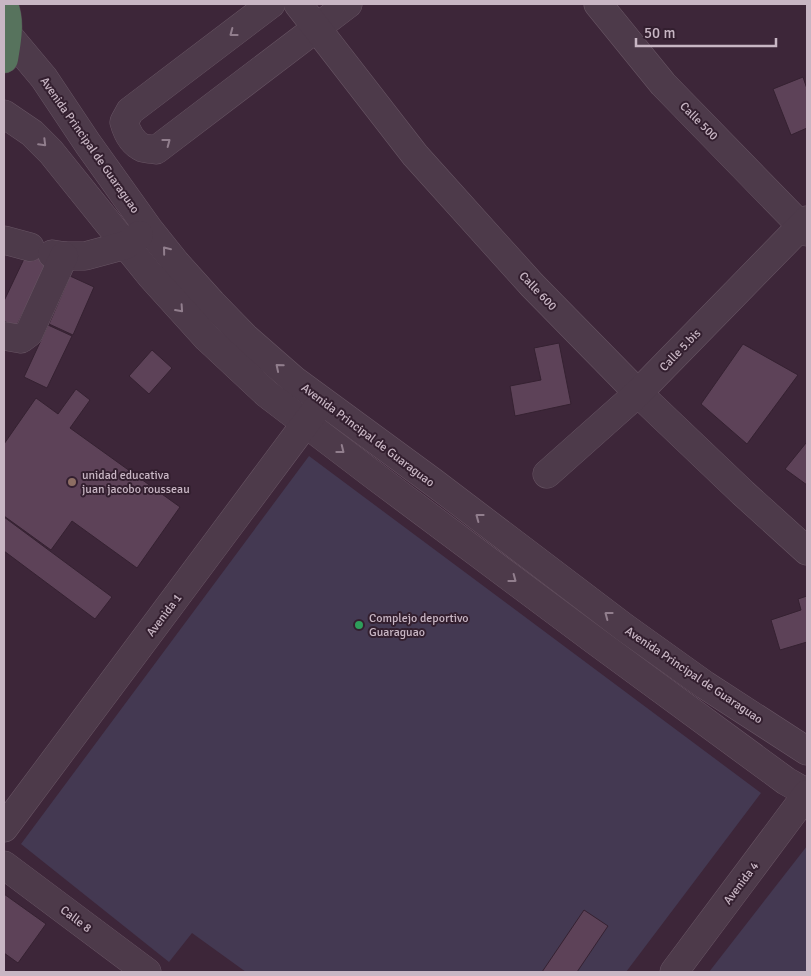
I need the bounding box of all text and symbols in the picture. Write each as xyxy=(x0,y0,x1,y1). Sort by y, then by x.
scale bar xyxy=(636,15,776,47)
text: 50 m xyxy=(644,24,675,42)
one-way arrow xyxy=(229,27,238,36)
street label: Avenida Principal de Guaraguao xyxy=(37,74,142,216)
street label: Calle 500 xyxy=(676,99,721,144)
one-way arrow xyxy=(37,137,46,146)
one-way arrow xyxy=(161,138,170,147)
one-way arrow xyxy=(163,247,171,256)
street label: Calle 600 xyxy=(516,269,560,314)
one-way arrow xyxy=(174,303,183,312)
street label: Calle 5.bis xyxy=(656,326,704,375)
one-way arrow xyxy=(276,364,285,372)
street label: Avenida Principal de Guaraguao xyxy=(298,380,437,490)
one-way arrow xyxy=(335,444,345,453)
place label: unidad educativa juan jacobo rousseau xyxy=(82,468,190,497)
marker: unidad educativa juan jacobo rousseau xyxy=(66,476,78,488)
one-way arrow xyxy=(475,514,485,523)
one-way arrow xyxy=(507,574,516,582)
street label: Avenida 1 xyxy=(143,591,185,640)
place label: Complejo deportivo Guaraguao xyxy=(369,611,469,640)
one-way arrow xyxy=(604,612,614,621)
marker: Complejo deportivo Guaraguao xyxy=(353,619,365,631)
street label: Avenida Principal de Guaraguao xyxy=(622,624,765,727)
street label: Avenida 4 xyxy=(720,858,763,908)
street label: Calle 8 xyxy=(57,903,94,936)

